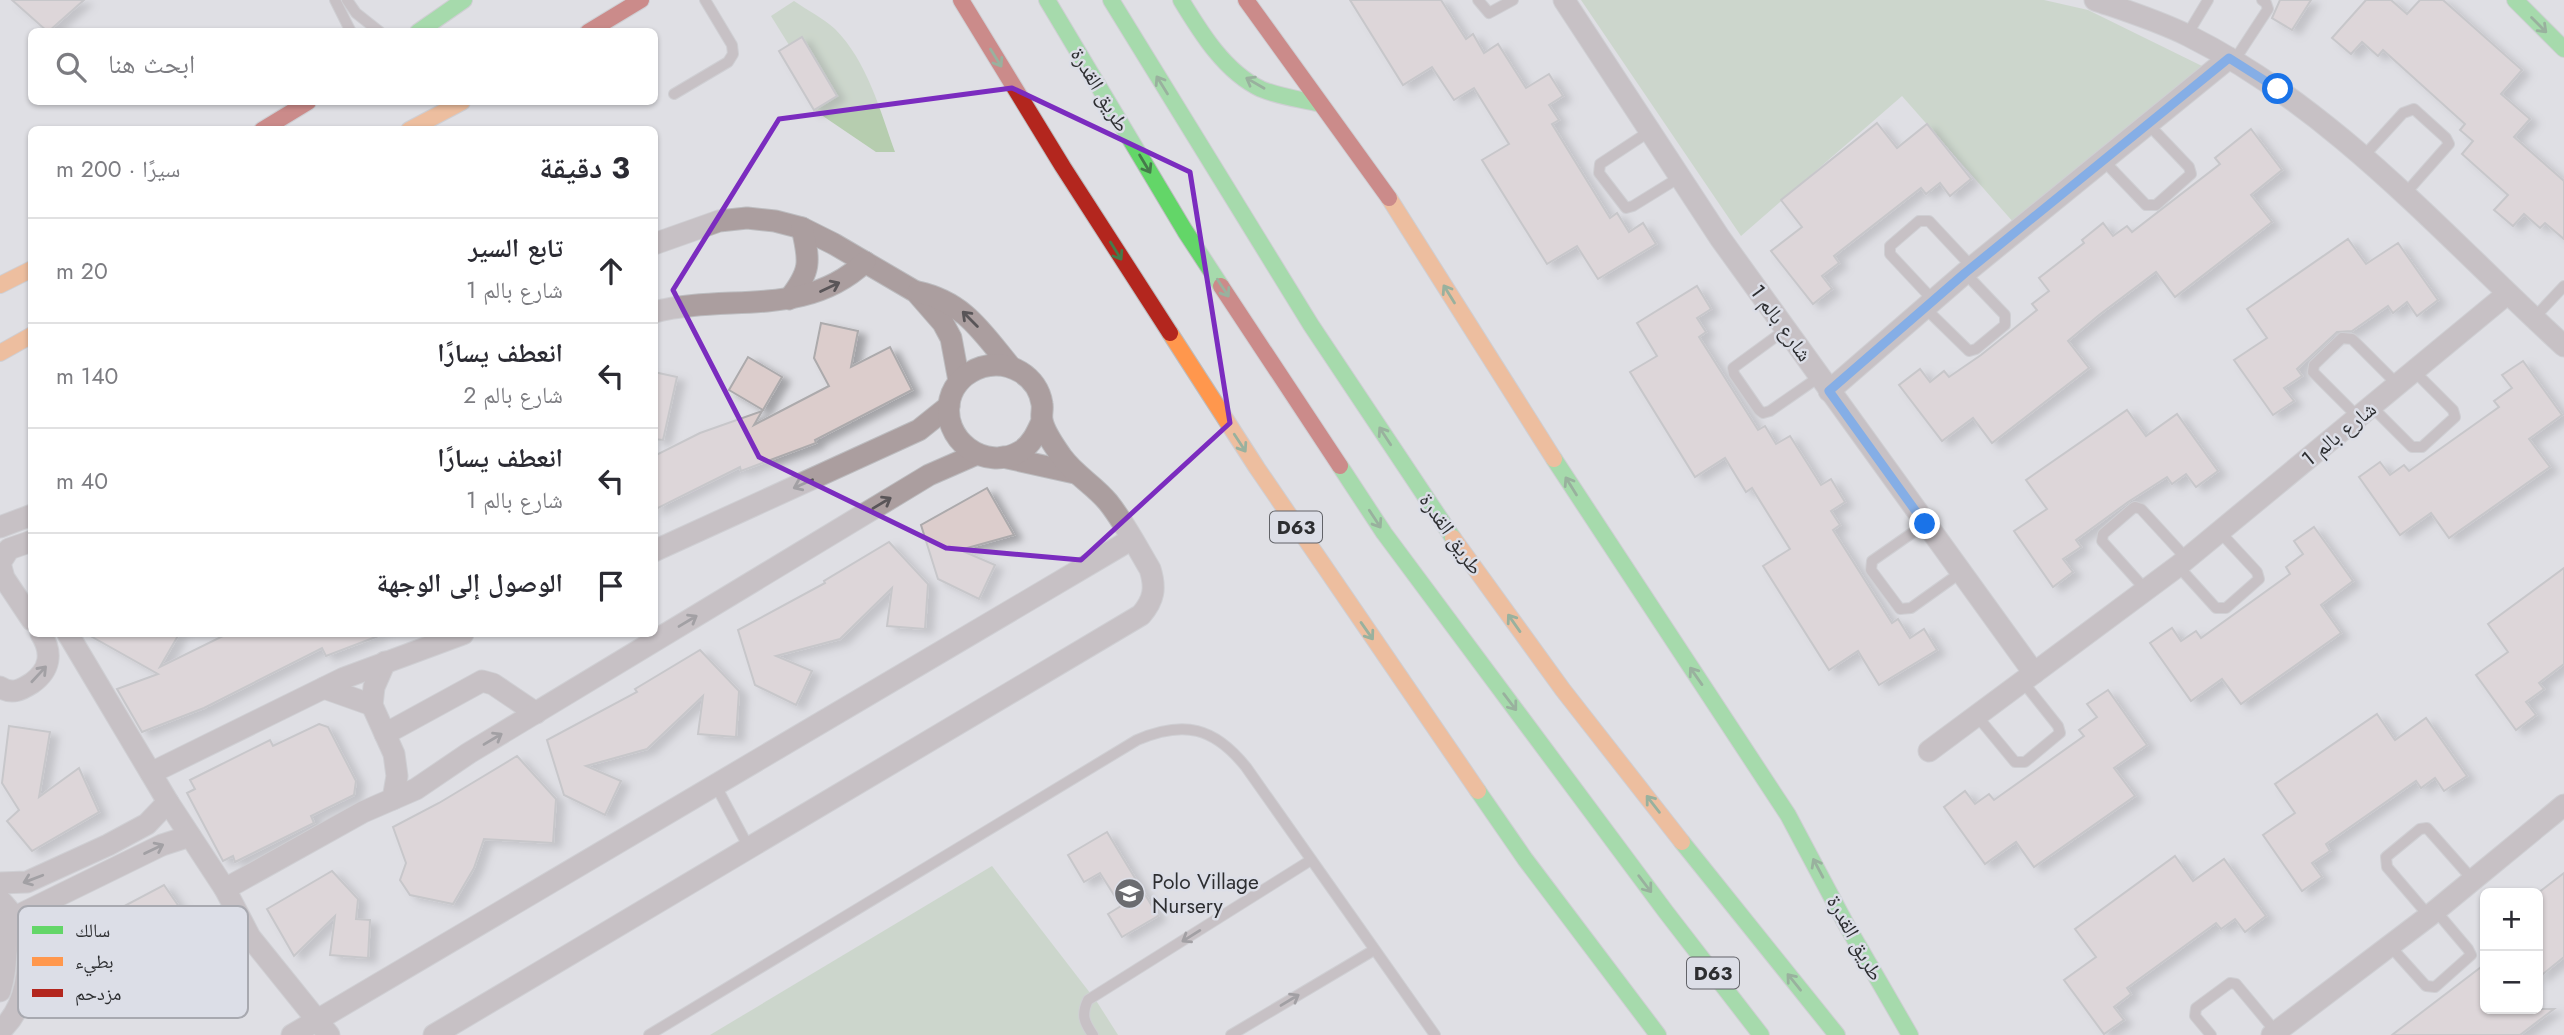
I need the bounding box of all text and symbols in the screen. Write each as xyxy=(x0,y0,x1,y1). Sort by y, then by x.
one-way arrow xyxy=(2531,16,2548,33)
search box xyxy=(28,28,658,105)
street label: طريق القدرة xyxy=(1063,42,1137,138)
text: ابحث هنا xyxy=(108,45,195,83)
icon: search xyxy=(52,48,90,86)
one-way arrow xyxy=(989,48,1003,68)
route start xyxy=(2262,73,2293,104)
one-way arrow xyxy=(1155,75,1169,95)
one-way arrow xyxy=(1246,76,1266,90)
text: 3 دقيقة xyxy=(539,146,630,189)
text: سيرًا · 200 m xyxy=(56,152,180,186)
one-way arrow xyxy=(1138,153,1152,173)
text: تابع السير xyxy=(468,229,563,267)
one-way arrow xyxy=(1110,241,1124,261)
icon: ahead xyxy=(592,252,630,290)
text: 20 m xyxy=(56,254,108,288)
text: شارع بالم 1 xyxy=(466,273,563,307)
one-way arrow xyxy=(1215,278,1230,297)
street label: شارع بالم 1 xyxy=(1743,278,1819,368)
one-way arrow xyxy=(819,280,841,293)
one-way arrow xyxy=(1442,285,1456,305)
one-way arrow xyxy=(962,311,979,328)
text: انعطف يسارًا xyxy=(437,334,563,372)
icon: left xyxy=(592,357,630,395)
text: 140 m xyxy=(56,359,118,393)
text: شارع بالم 2 xyxy=(463,378,563,412)
street label: شارع بالم 1 xyxy=(2295,394,2383,474)
one-way arrow xyxy=(1378,427,1392,446)
one-way arrow xyxy=(1233,432,1247,452)
text: انعطف يسارًا xyxy=(437,439,563,477)
icon: left xyxy=(592,462,630,500)
text: 40 m xyxy=(56,464,108,498)
one-way arrow xyxy=(1563,477,1577,497)
one-way arrow xyxy=(793,478,814,491)
text: شارع بالم 1 xyxy=(466,483,563,517)
street label: طريق القدرة xyxy=(1412,487,1490,581)
one-way arrow xyxy=(872,496,892,510)
one-way arrow xyxy=(1368,508,1382,528)
route end xyxy=(1909,508,1940,539)
road number: D63 xyxy=(1270,512,1322,542)
text: الوصول إلى الوجهة xyxy=(376,564,563,602)
icon: arrive xyxy=(592,567,630,605)
one-way arrow xyxy=(677,614,697,628)
one-way arrow xyxy=(1507,614,1521,633)
one-way arrow xyxy=(1360,621,1374,640)
one-way arrow xyxy=(30,666,47,684)
one-way arrow xyxy=(1689,667,1703,686)
one-way arrow xyxy=(1503,692,1517,711)
one-way arrow xyxy=(483,731,503,745)
one-way arrow xyxy=(1645,795,1660,813)
one-way arrow xyxy=(143,841,164,855)
one-way arrow xyxy=(1810,859,1824,879)
place label: Polo Village Nursery xyxy=(1152,867,1259,921)
one-way arrow xyxy=(22,874,44,886)
one-way arrow xyxy=(1638,875,1653,893)
school or university icon: Polo Village Nursery xyxy=(1112,877,1146,911)
map controls xyxy=(2480,888,2543,1014)
button: + xyxy=(2480,888,2543,951)
street label: طريق القدرة xyxy=(1819,890,1891,986)
legend xyxy=(18,906,248,1018)
text: سالك xyxy=(75,917,110,944)
one-way arrow xyxy=(1181,929,1201,943)
text: بطيء xyxy=(75,948,114,977)
button: − xyxy=(2480,951,2543,1014)
road number: D63 xyxy=(1687,958,1739,988)
one-way arrow xyxy=(1786,973,1802,991)
text: مزدحم xyxy=(75,980,121,1007)
one-way arrow xyxy=(1279,993,1299,1007)

